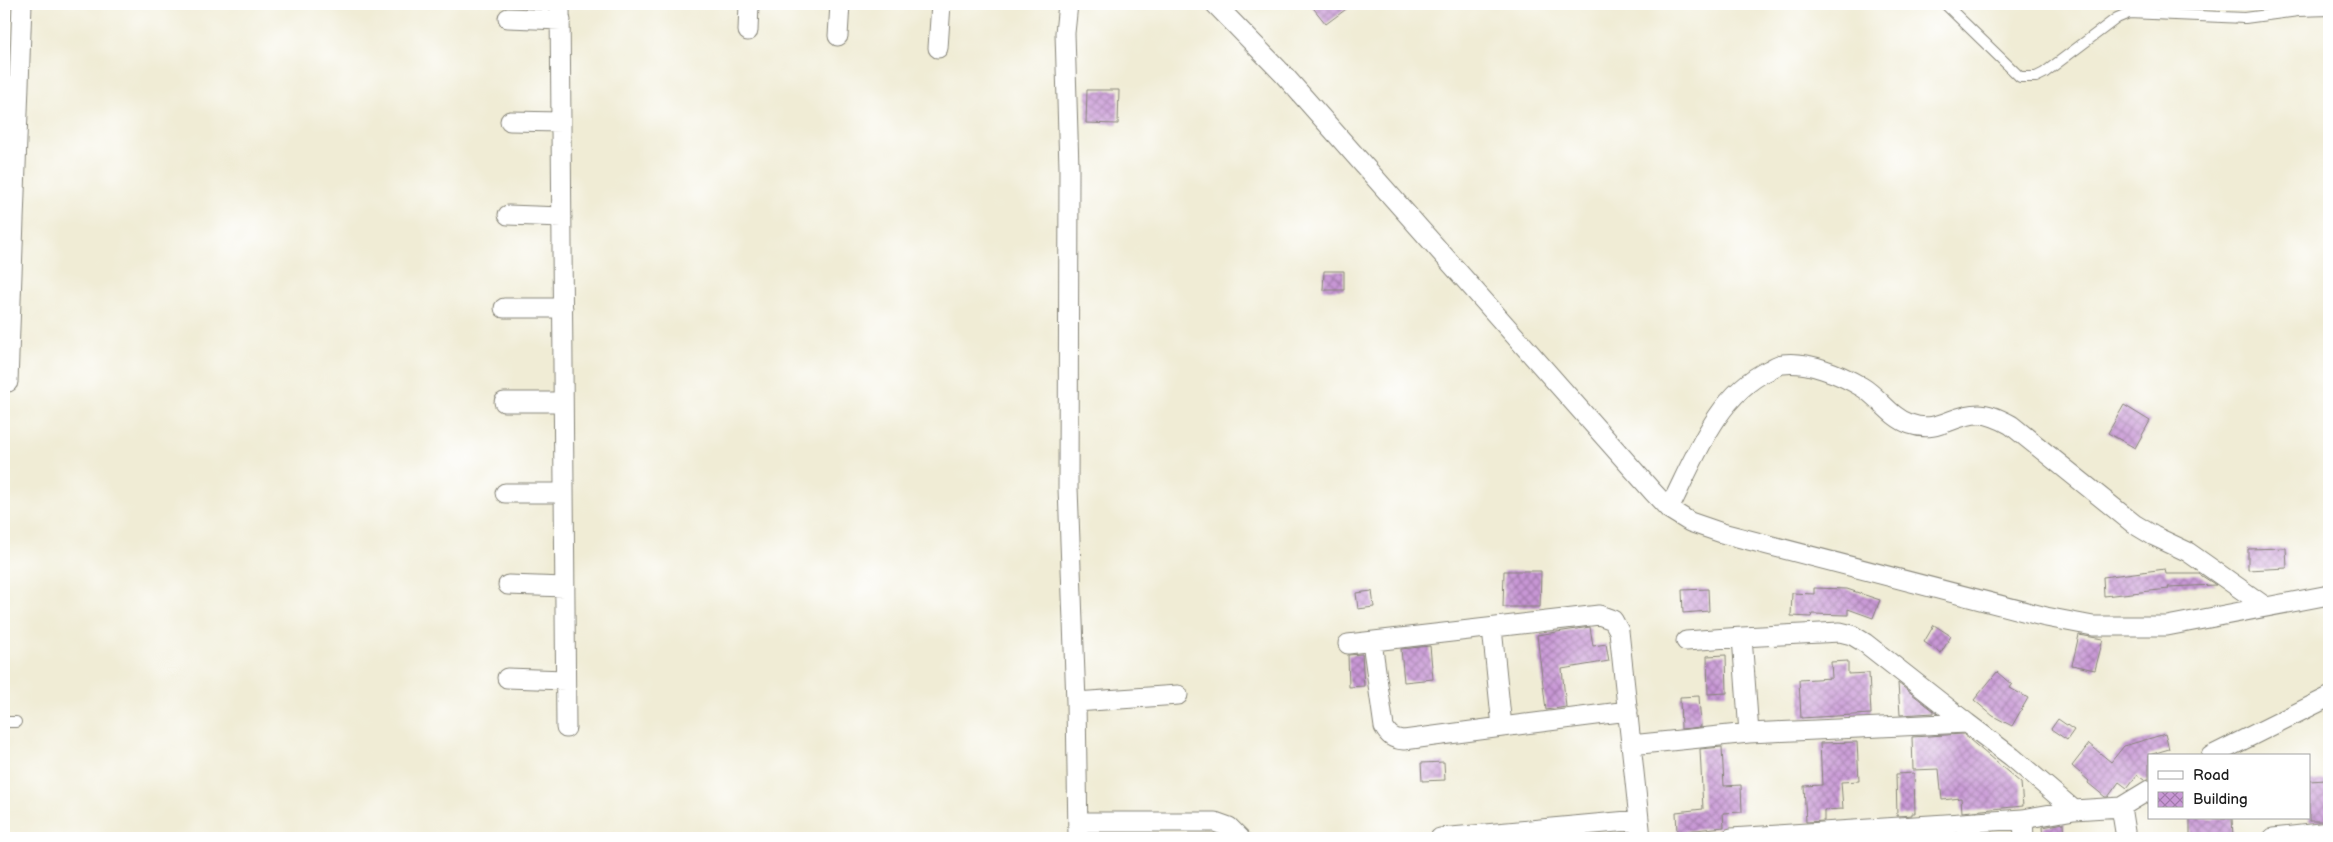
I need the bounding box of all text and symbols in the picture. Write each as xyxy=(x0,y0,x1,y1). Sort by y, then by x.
legend xyxy=(2148,754,2310,820)
text: Road xyxy=(2193,766,2229,785)
text: Building xyxy=(2193,790,2248,809)

